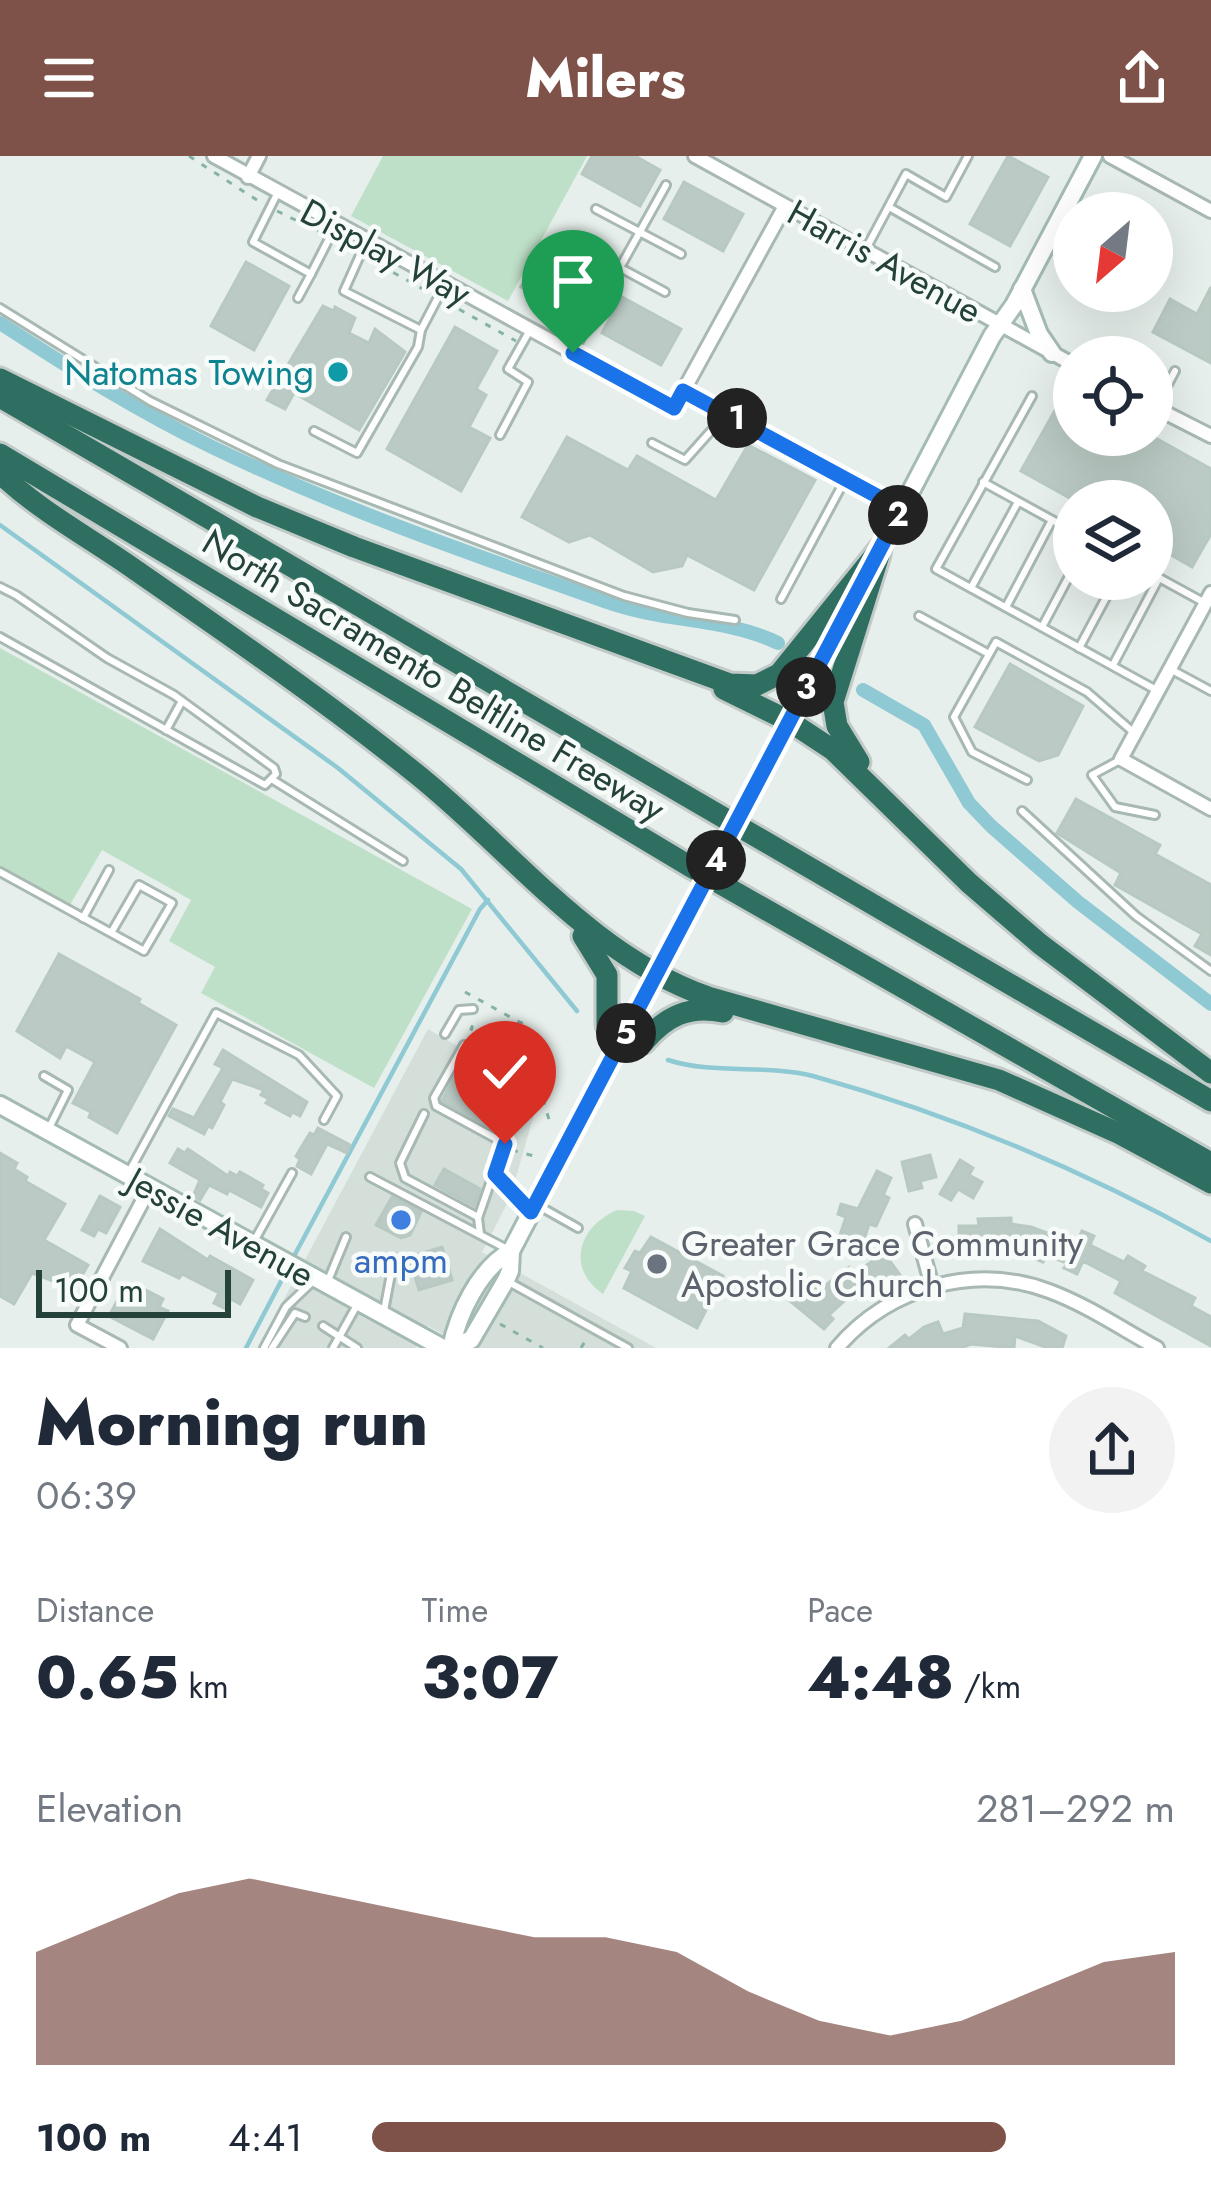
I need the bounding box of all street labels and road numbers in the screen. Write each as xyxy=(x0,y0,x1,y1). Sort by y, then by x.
street label: Display Way xyxy=(292,185,480,319)
street label: Harris Avenue xyxy=(779,186,991,336)
street label: North Sacramento Beltline Freeway xyxy=(193,516,675,834)
street label: Jessie Avenue xyxy=(114,1152,324,1300)

